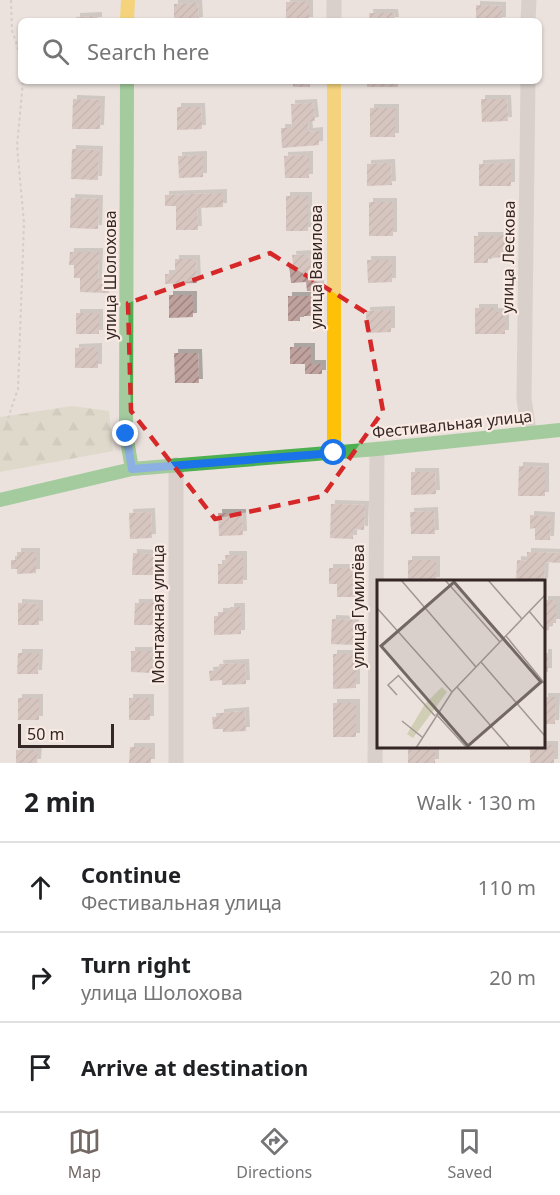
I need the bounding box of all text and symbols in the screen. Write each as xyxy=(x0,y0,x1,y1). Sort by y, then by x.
search box xyxy=(18,18,542,84)
icon: search xyxy=(39,35,72,68)
text: Search here xyxy=(87,36,209,66)
street label: улица Лескова xyxy=(496,200,520,314)
street label: улица Вавилова xyxy=(305,205,327,329)
street label: улица Шолохова xyxy=(99,210,121,340)
street label: Фестивальная улица xyxy=(371,405,533,443)
route end xyxy=(112,420,138,446)
route start xyxy=(320,439,346,465)
street label: Монтажная улица xyxy=(147,544,169,684)
street label: улица Гумилёва xyxy=(347,544,369,668)
inset map xyxy=(377,580,545,748)
scale bar xyxy=(18,721,114,748)
text: 50 m xyxy=(27,723,64,745)
text: 2 min xyxy=(24,784,96,820)
text: Walk · 130 m xyxy=(417,789,536,816)
text: Continue xyxy=(81,859,181,889)
icon: ahead xyxy=(24,871,57,904)
text: 110 m xyxy=(478,874,536,901)
text: Фестивальная улица xyxy=(81,889,282,916)
text: Turn right xyxy=(81,949,191,979)
icon: right xyxy=(24,961,57,994)
text: 20 m xyxy=(489,964,536,991)
text: улица Шолохова xyxy=(81,979,243,1006)
icon: arrive xyxy=(24,1051,57,1084)
text: Arrive at destination xyxy=(81,1052,308,1082)
tab: Map xyxy=(68,1125,101,1183)
tab: Directions xyxy=(236,1125,312,1183)
tab: Saved xyxy=(448,1125,492,1183)

